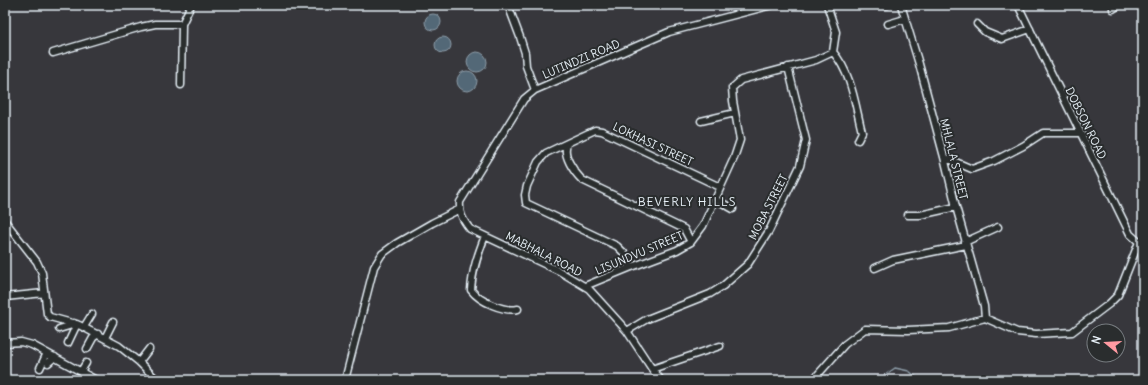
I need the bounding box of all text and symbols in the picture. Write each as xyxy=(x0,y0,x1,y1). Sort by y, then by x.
street label: LUTINDZI ROAD xyxy=(540,36,622,82)
street label: DOBSON ROAD xyxy=(1062,85,1110,162)
street label: MHLALA STREET xyxy=(937,117,971,201)
street label: LOKHASI STREET xyxy=(611,119,696,169)
street label: MOBA STREET xyxy=(745,172,791,242)
district label: BEVERLY HILLS xyxy=(638,194,736,209)
street label: LISUNDVU STREET xyxy=(593,228,685,278)
street label: MABHALA ROAD xyxy=(503,229,585,279)
north arrow xyxy=(1086,323,1126,363)
text: N xyxy=(1089,334,1104,346)

